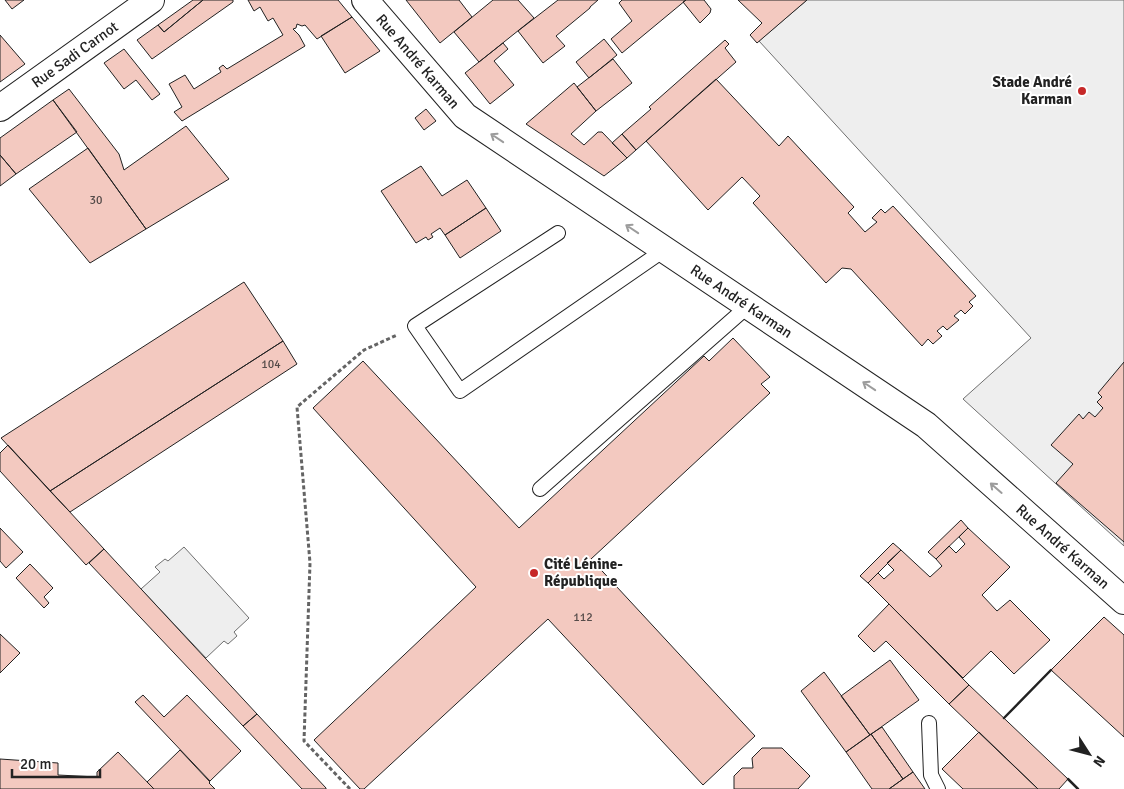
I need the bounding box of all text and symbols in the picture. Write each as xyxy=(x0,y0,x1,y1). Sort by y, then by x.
street label: Rue André Karman xyxy=(372,10,464,112)
street label: Rue Sadi Carnot xyxy=(28,17,122,91)
place label: Stade André Karman xyxy=(993,73,1072,108)
marker: Stade André Karman xyxy=(1076,85,1088,97)
one-way arrow xyxy=(490,133,504,143)
house number: 30 xyxy=(90,193,102,208)
one-way arrow xyxy=(625,223,639,234)
street label: Rue André Karman xyxy=(687,261,796,342)
house number: 104 xyxy=(261,357,281,372)
one-way arrow xyxy=(863,381,877,391)
one-way arrow xyxy=(990,482,1003,493)
street label: Rue André Karman xyxy=(1012,500,1113,593)
place label: Cité Lénine- République xyxy=(544,555,623,590)
marker: Cité Lénine- République xyxy=(528,567,540,579)
house number: 112 xyxy=(573,610,593,625)
north arrow xyxy=(1064,729,1114,779)
scale bar xyxy=(12,746,100,778)
text: N xyxy=(1089,752,1109,770)
text: 20 m xyxy=(20,755,51,773)

